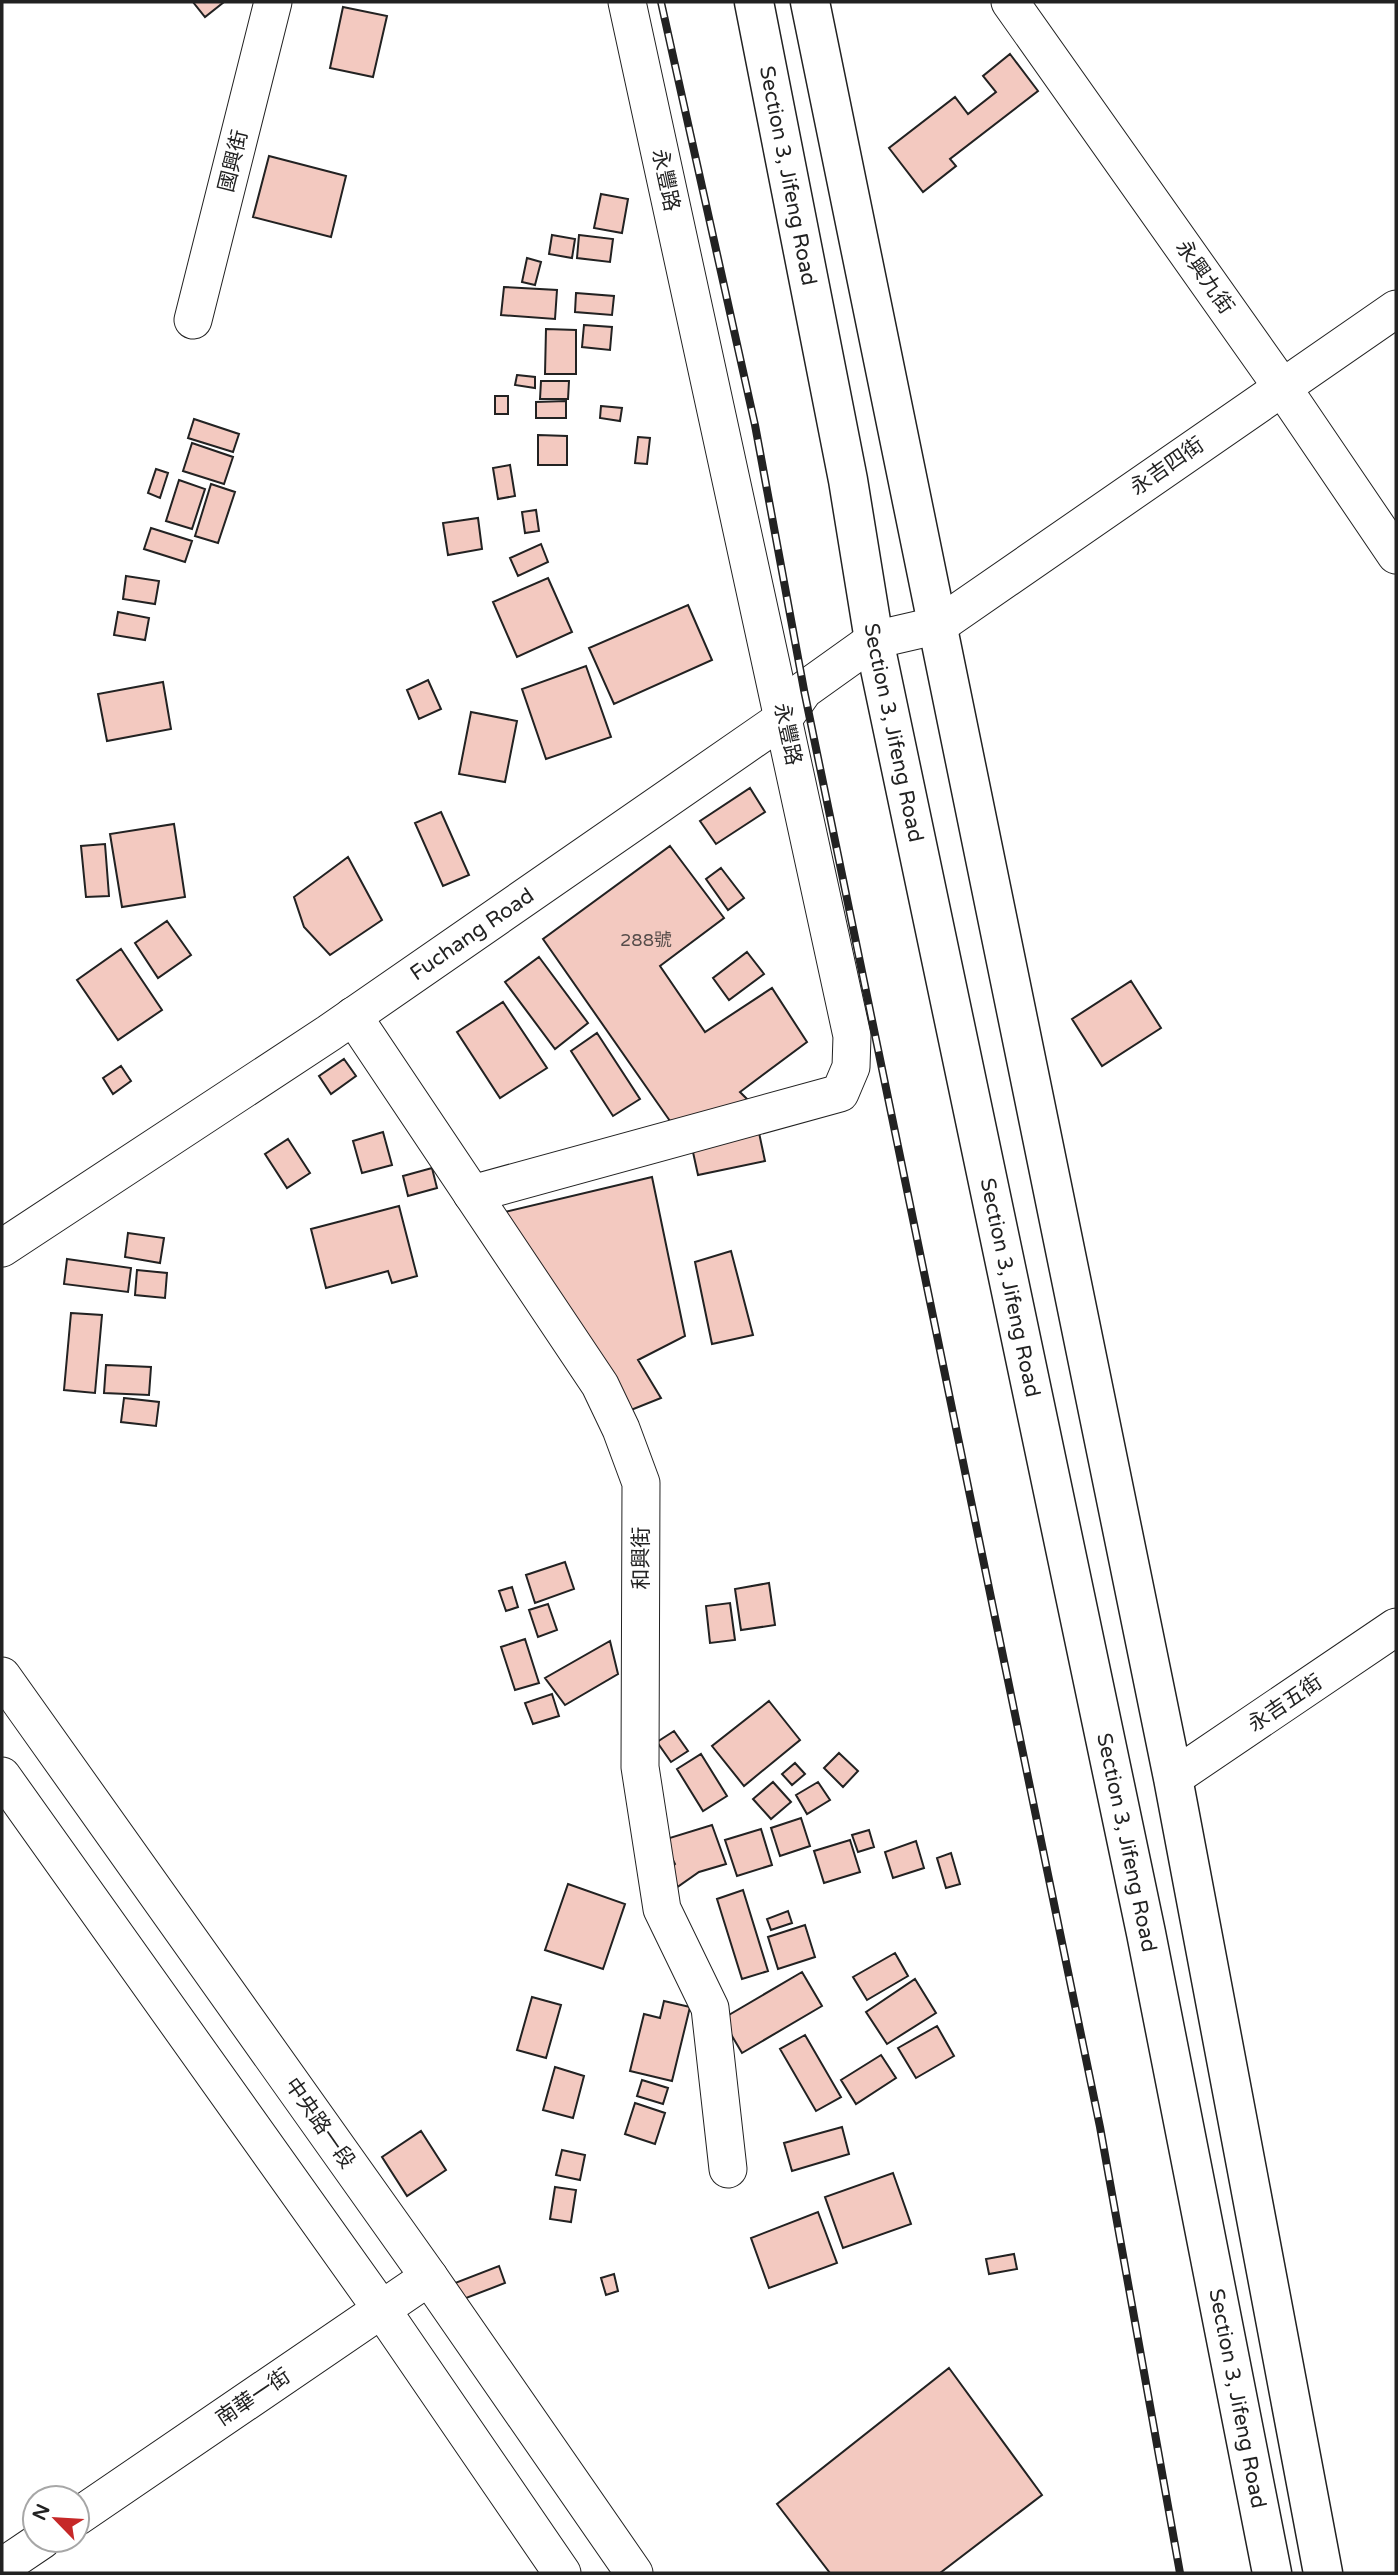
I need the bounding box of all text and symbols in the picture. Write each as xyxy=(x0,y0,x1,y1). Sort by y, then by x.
street label: Section 3, Jifeng Road xyxy=(754,64,821,288)
street label: 國興街 xyxy=(214,128,253,195)
street label: 永豐路 xyxy=(647,147,684,214)
street label: 永興九街 xyxy=(1170,236,1239,319)
street label: 永吉四街 xyxy=(1126,432,1209,501)
street label: Section 3, Jifeng Road xyxy=(858,621,928,845)
street label: 永豐路 xyxy=(769,701,806,768)
street label: Fuchang Road xyxy=(405,883,539,986)
house number: 288號 xyxy=(620,929,672,951)
street label: Section 3, Jifeng Road xyxy=(975,1176,1045,1399)
street label: 和興街 xyxy=(629,1527,654,1590)
street label: 永吉五街 xyxy=(1243,1670,1327,1737)
street label: Section 3, Jifeng Road xyxy=(1091,1731,1161,1954)
street label: 中央路一段 xyxy=(279,2073,360,2173)
street label: Section 3, Jifeng Road xyxy=(1203,2287,1271,2511)
street label: 南華一街 xyxy=(211,2364,295,2431)
north arrow xyxy=(21,2484,91,2554)
text: N xyxy=(28,2501,55,2524)

